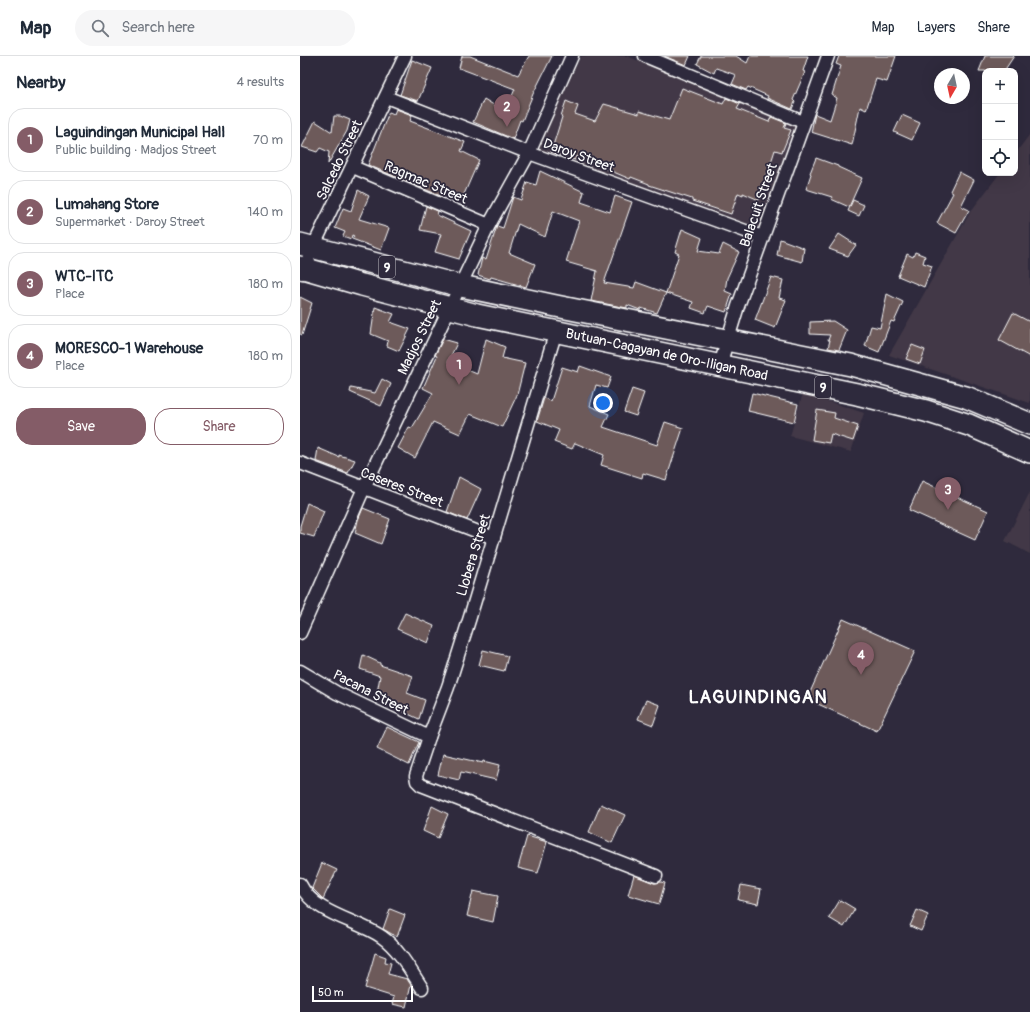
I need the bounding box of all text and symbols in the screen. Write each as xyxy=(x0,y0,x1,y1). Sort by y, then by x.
search box xyxy=(75,10,355,46)
text: Map xyxy=(20,16,51,40)
icon: search xyxy=(89,17,111,39)
text: Search here xyxy=(121,18,195,37)
text: Map xyxy=(872,19,895,36)
text: Layers xyxy=(917,19,955,36)
text: Share xyxy=(977,19,1010,36)
north arrow xyxy=(934,68,970,104)
map controls xyxy=(982,68,1018,176)
button: + xyxy=(982,68,1018,104)
text: Nearby xyxy=(16,72,65,93)
text: 4 results xyxy=(237,74,284,90)
pin: 2 xyxy=(494,94,520,127)
button: − xyxy=(982,104,1018,140)
street label: Salcedo Street xyxy=(313,117,366,203)
text: Laguindingan Municipal Hall xyxy=(55,123,225,142)
text: 1 xyxy=(27,132,33,148)
text: 70 m xyxy=(253,132,283,148)
street label: Daroy Street xyxy=(541,135,617,176)
button: locate xyxy=(982,140,1018,176)
text: Public building · Madjos Street xyxy=(55,142,216,158)
street label: Ragmac Street xyxy=(382,157,470,208)
street label: Balacuit Street xyxy=(736,161,781,249)
text: Lumahang Store xyxy=(55,195,159,214)
text: 2 xyxy=(26,204,34,220)
text: 140 m xyxy=(247,204,283,220)
text: Supermarket · Daroy Street xyxy=(55,214,205,230)
road number: 9 xyxy=(379,256,395,278)
text: WTC-ITC xyxy=(55,267,114,286)
text: 3 xyxy=(26,276,34,292)
text: 180 m xyxy=(248,276,283,292)
text: Place xyxy=(55,286,84,302)
street label: Madjos Street xyxy=(394,297,445,378)
street label: Butuan-Cagayan de Oro-Iligan Road xyxy=(564,325,770,384)
text: MORESCO-1 Warehouse xyxy=(55,339,203,358)
text: 4 xyxy=(26,348,34,364)
text: 180 m xyxy=(248,348,283,364)
pin: 1 xyxy=(446,352,472,385)
text: Place xyxy=(55,358,84,374)
road number: 9 xyxy=(815,376,831,398)
your location xyxy=(593,393,613,413)
button: Save xyxy=(16,408,146,445)
button: Share xyxy=(154,408,284,445)
street label: Caseres Street xyxy=(358,464,446,511)
pin: 3 xyxy=(935,477,961,510)
street label: Llobera Street xyxy=(453,512,494,598)
pin: 4 xyxy=(848,642,874,675)
street label: Pacana Street xyxy=(330,666,412,719)
district label: LAGUINDINGAN xyxy=(688,686,828,709)
scale bar xyxy=(312,984,413,1003)
text: 50 m xyxy=(318,986,344,999)

